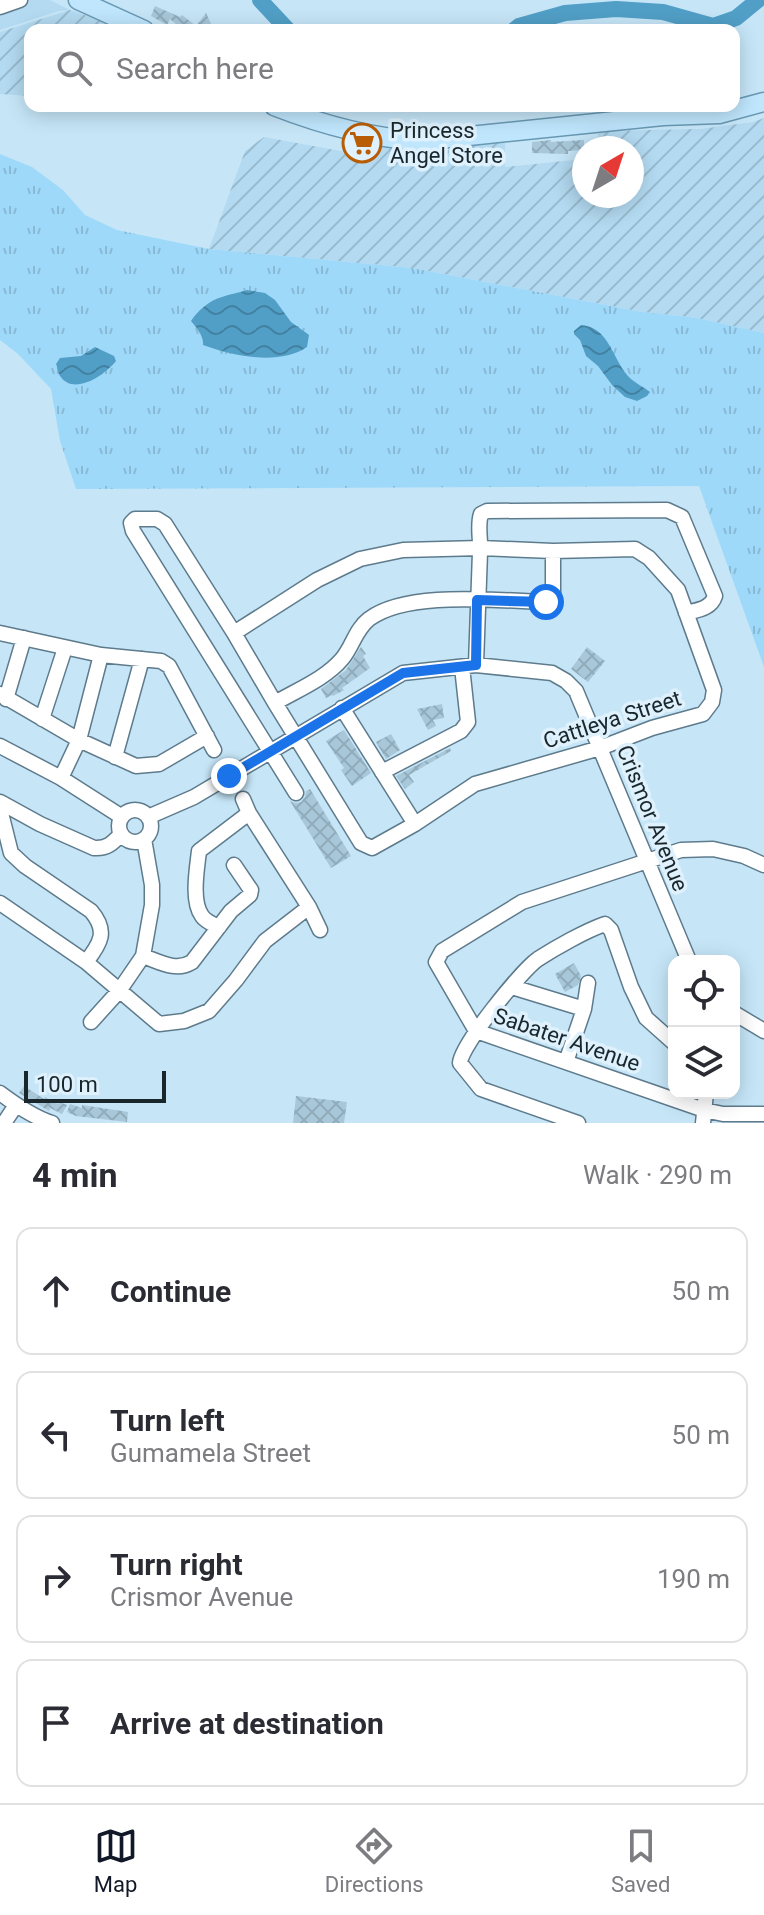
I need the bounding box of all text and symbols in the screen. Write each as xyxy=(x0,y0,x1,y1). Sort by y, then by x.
search box xyxy=(24,24,740,112)
icon: search xyxy=(52,46,96,90)
text: Search here xyxy=(116,51,274,86)
place label: Princess Angel Store xyxy=(390,118,503,168)
supermarket icon: Princess Angel Store xyxy=(341,122,383,164)
north arrow xyxy=(572,136,644,208)
route start xyxy=(528,584,564,620)
street label: Cattleya Street xyxy=(540,685,684,754)
street label: Crismor Avenue xyxy=(612,742,693,895)
route end xyxy=(211,758,247,794)
map controls xyxy=(668,955,740,1099)
button: locate xyxy=(668,955,740,1027)
street label: Sabater Avenue xyxy=(490,1003,643,1076)
button: layers xyxy=(668,1027,740,1099)
scale bar xyxy=(24,1067,166,1103)
text: 100 m xyxy=(36,1072,98,1097)
text: 4 min xyxy=(32,1155,117,1195)
text: Walk · 290 m xyxy=(583,1160,732,1190)
icon: ahead xyxy=(34,1269,78,1313)
text: Continue xyxy=(110,1274,231,1309)
text: 50 m xyxy=(672,1276,730,1306)
text: Turn left xyxy=(110,1403,225,1438)
icon: left xyxy=(34,1413,78,1457)
text: 50 m xyxy=(672,1420,730,1450)
text: Gumamela Street xyxy=(110,1438,311,1468)
text: Turn right xyxy=(110,1547,243,1582)
icon: right xyxy=(34,1557,78,1601)
text: 190 m xyxy=(657,1564,730,1594)
text: Crismor Avenue xyxy=(110,1582,293,1612)
icon: arrive xyxy=(34,1701,78,1745)
text: Arrive at destination xyxy=(110,1706,384,1741)
tab: Map xyxy=(94,1824,138,1897)
tab: Directions xyxy=(325,1824,424,1897)
tab: Saved xyxy=(611,1824,670,1897)

